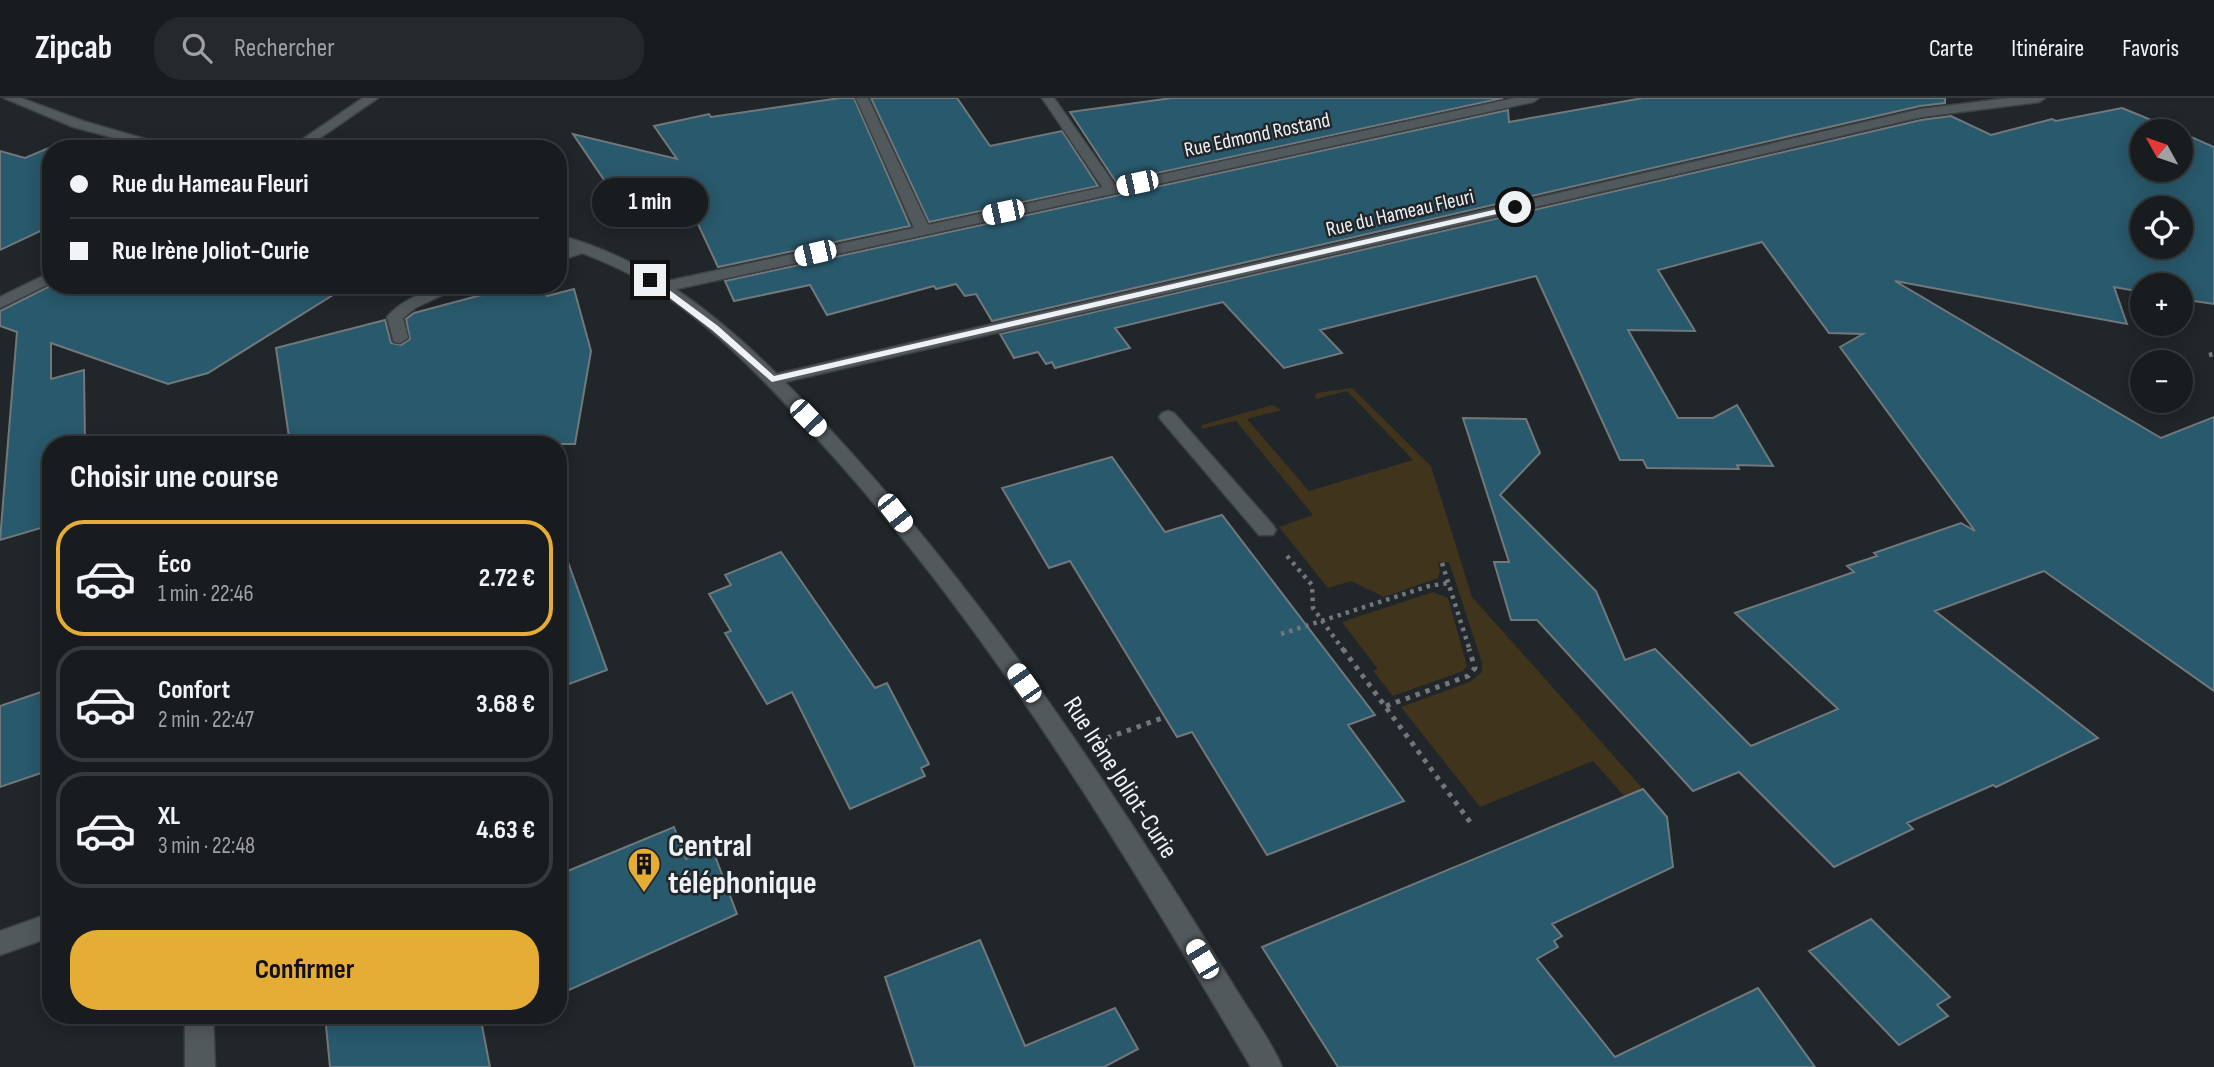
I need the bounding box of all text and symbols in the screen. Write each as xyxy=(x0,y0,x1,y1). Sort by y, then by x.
search box xyxy=(154,17,644,80)
text: Zipcab xyxy=(35,28,112,68)
icon: search xyxy=(178,29,216,67)
text: Rechercher xyxy=(234,33,335,64)
text: Carte xyxy=(1929,34,1973,63)
text: Itinéraire xyxy=(2011,34,2084,63)
text: Favoris xyxy=(2122,34,2179,63)
street label: Rue Edmond Rostand xyxy=(1182,107,1332,163)
north arrow xyxy=(2130,119,2193,182)
map controls xyxy=(2130,119,2193,413)
car xyxy=(1115,168,1160,198)
text: Rue du Hameau Fleuri xyxy=(112,169,309,200)
callout: 1 min xyxy=(592,178,708,228)
street label: Rue du Hameau Fleuri xyxy=(1324,184,1476,242)
text: 1 min xyxy=(629,188,671,216)
route start xyxy=(1499,191,1531,223)
button: locate xyxy=(2130,196,2193,259)
car xyxy=(981,197,1026,227)
text: Rue Irène Joliot-Curie xyxy=(112,236,309,267)
car xyxy=(793,238,838,268)
route end xyxy=(634,264,666,296)
button: + xyxy=(2130,273,2193,336)
button: − xyxy=(2130,350,2193,413)
car xyxy=(786,396,831,440)
text: Choisir une course xyxy=(70,458,279,497)
car xyxy=(874,490,917,536)
icon: car xyxy=(74,547,137,610)
text: Éco xyxy=(158,549,191,580)
text: 2.72 € xyxy=(479,563,535,594)
text: 1 min · 22:46 xyxy=(158,580,254,608)
car xyxy=(1004,660,1045,706)
icon: car xyxy=(74,673,137,736)
text: Confort xyxy=(158,675,230,706)
text: 3.68 € xyxy=(476,689,535,720)
street label: Rue Irène Joliot-Curie xyxy=(1056,691,1184,865)
text: 2 min · 22:47 xyxy=(158,706,254,734)
icon: car xyxy=(74,799,137,862)
text: XL xyxy=(158,801,180,832)
text: 4.63 € xyxy=(476,815,535,846)
place label: Central téléphonique xyxy=(668,827,817,903)
text: 3 min · 22:48 xyxy=(158,832,255,860)
building icon: Central téléphonique xyxy=(625,845,663,894)
button: Confirmer xyxy=(70,930,539,1010)
car xyxy=(1183,936,1222,982)

